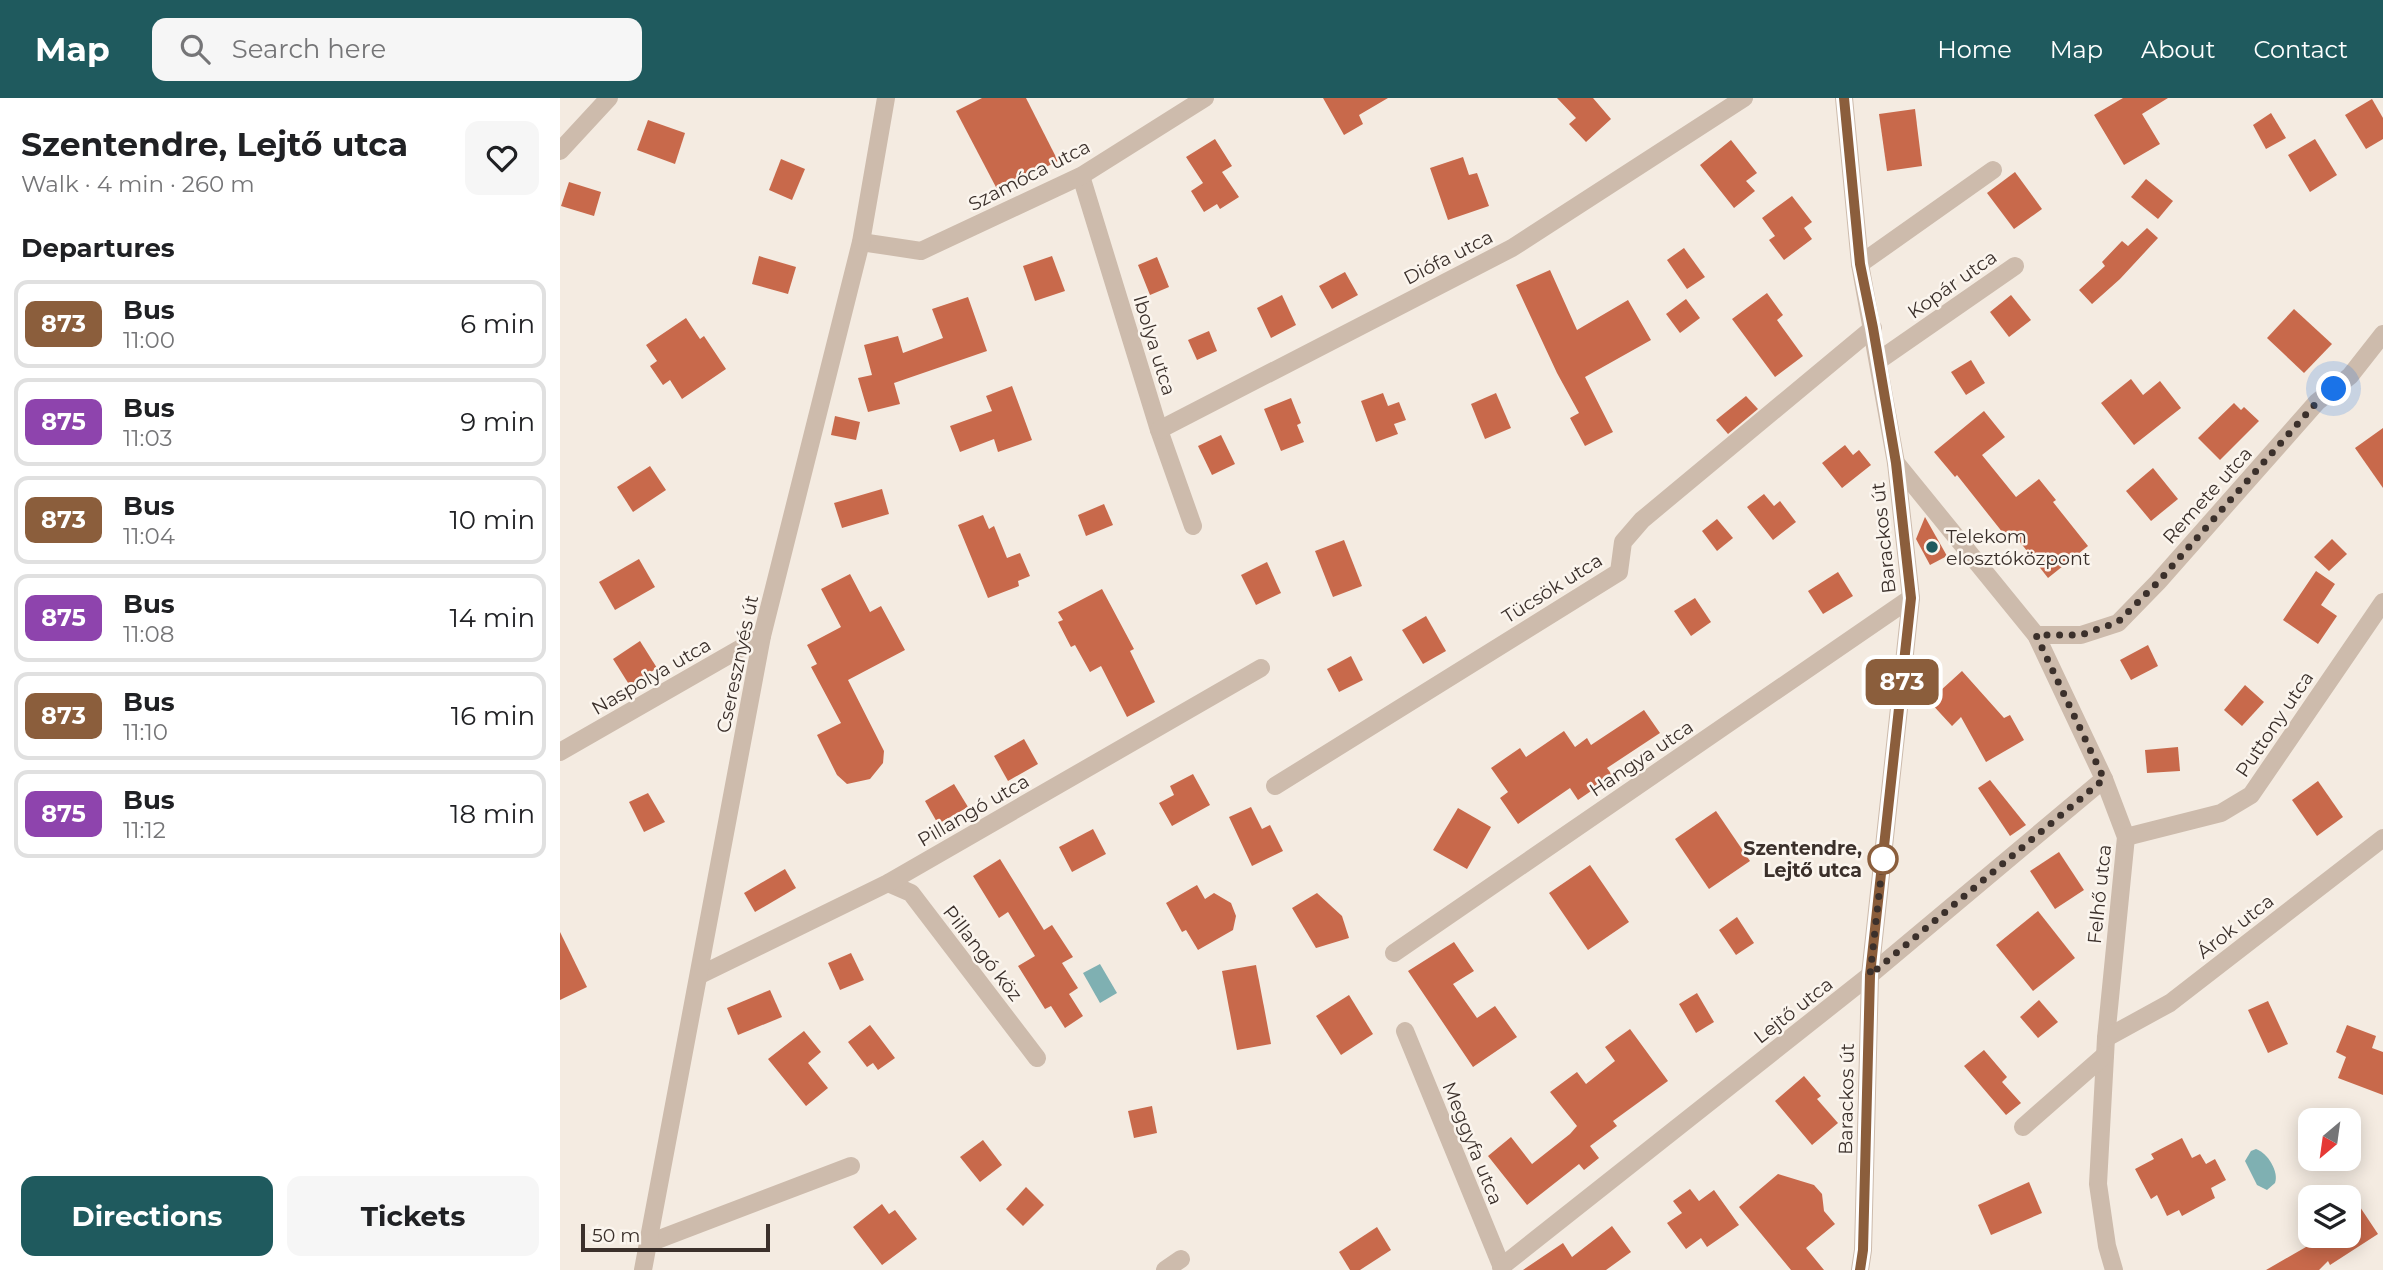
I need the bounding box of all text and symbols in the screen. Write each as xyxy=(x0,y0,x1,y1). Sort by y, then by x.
search box xyxy=(152,18,642,81)
text: Map xyxy=(35,29,110,69)
icon: search xyxy=(176,30,214,68)
text: Search here xyxy=(232,33,386,65)
text: Home xyxy=(1937,35,2012,64)
text: Map xyxy=(2050,35,2103,64)
text: About xyxy=(2141,35,2215,64)
text: Contact xyxy=(2253,35,2348,64)
button: heart xyxy=(465,121,539,195)
text: Szentendre, Lejtő utca xyxy=(21,124,408,164)
street label: Szamóca utca xyxy=(964,135,1094,216)
text: Walk · 4 min · 260 m xyxy=(21,170,255,198)
street label: Diófa utca xyxy=(1400,225,1497,290)
text: Departures xyxy=(21,232,175,264)
street label: Kopár utca xyxy=(1903,245,2001,324)
street label: Ibolya utca xyxy=(1128,292,1181,398)
text: Bus xyxy=(123,294,175,326)
text: 6 min xyxy=(460,308,535,340)
text: 873 xyxy=(41,309,86,338)
text: 11:00 xyxy=(123,326,175,354)
your location xyxy=(2316,371,2351,406)
text: Bus xyxy=(123,392,175,424)
text: 9 min xyxy=(460,406,535,438)
text: 875 xyxy=(41,407,86,436)
text: 11:03 xyxy=(123,424,172,452)
street label: Remete utca xyxy=(2158,442,2257,549)
street label: Barackos út xyxy=(1866,481,1901,595)
text: Bus xyxy=(123,490,175,522)
text: 10 min xyxy=(449,504,535,536)
text: 873 xyxy=(41,505,86,534)
text: 11:04 xyxy=(123,522,175,550)
place label: Telekom elosztóközpont xyxy=(1946,525,2091,570)
marker: Telekom elosztóközpont xyxy=(1924,539,1940,555)
street label: Tücsök utca xyxy=(1498,549,1607,628)
text: Bus xyxy=(123,588,175,620)
street label: Cseresznyés út xyxy=(712,593,763,735)
text: 14 min xyxy=(449,602,535,634)
text: 875 xyxy=(41,603,86,632)
text: 11:08 xyxy=(123,620,174,648)
street label: Naspolya utca xyxy=(588,633,715,720)
line badge: 873 xyxy=(1862,659,1942,705)
text: 873 xyxy=(1880,667,1924,696)
street label: Puttony utca xyxy=(2231,667,2318,782)
text: Bus xyxy=(123,686,175,718)
text: 16 min xyxy=(451,700,535,732)
text: 873 xyxy=(41,701,86,730)
street label: Hangya utca xyxy=(1585,715,1698,802)
text: 11:10 xyxy=(123,718,168,746)
street label: Pillangó utca xyxy=(913,769,1033,852)
text: Bus xyxy=(123,784,175,816)
text: 18 min xyxy=(450,798,535,830)
text: 875 xyxy=(41,799,86,828)
text: 11:12 xyxy=(123,816,166,844)
place label: Szentendre, Lejtő utca xyxy=(1743,837,1862,882)
street label: Felhő utca xyxy=(2083,843,2116,945)
marker: Szentendre, Lejtő utca xyxy=(1868,844,1898,874)
street label: Árok utca xyxy=(2192,889,2278,964)
street label: Pillangó köz xyxy=(938,901,1027,1006)
street label: Lejtő utca xyxy=(1749,972,1837,1048)
street label: Barackos út xyxy=(1834,1043,1859,1155)
street label: Meggyfa utca xyxy=(1437,1078,1508,1208)
north arrow xyxy=(2298,1108,2361,1171)
map controls xyxy=(2298,1108,2361,1248)
button: Directions xyxy=(21,1176,273,1256)
button: Tickets xyxy=(287,1176,539,1256)
button: layers xyxy=(2298,1185,2361,1248)
scale bar xyxy=(581,1221,770,1253)
text: 50 m xyxy=(592,1224,640,1247)

